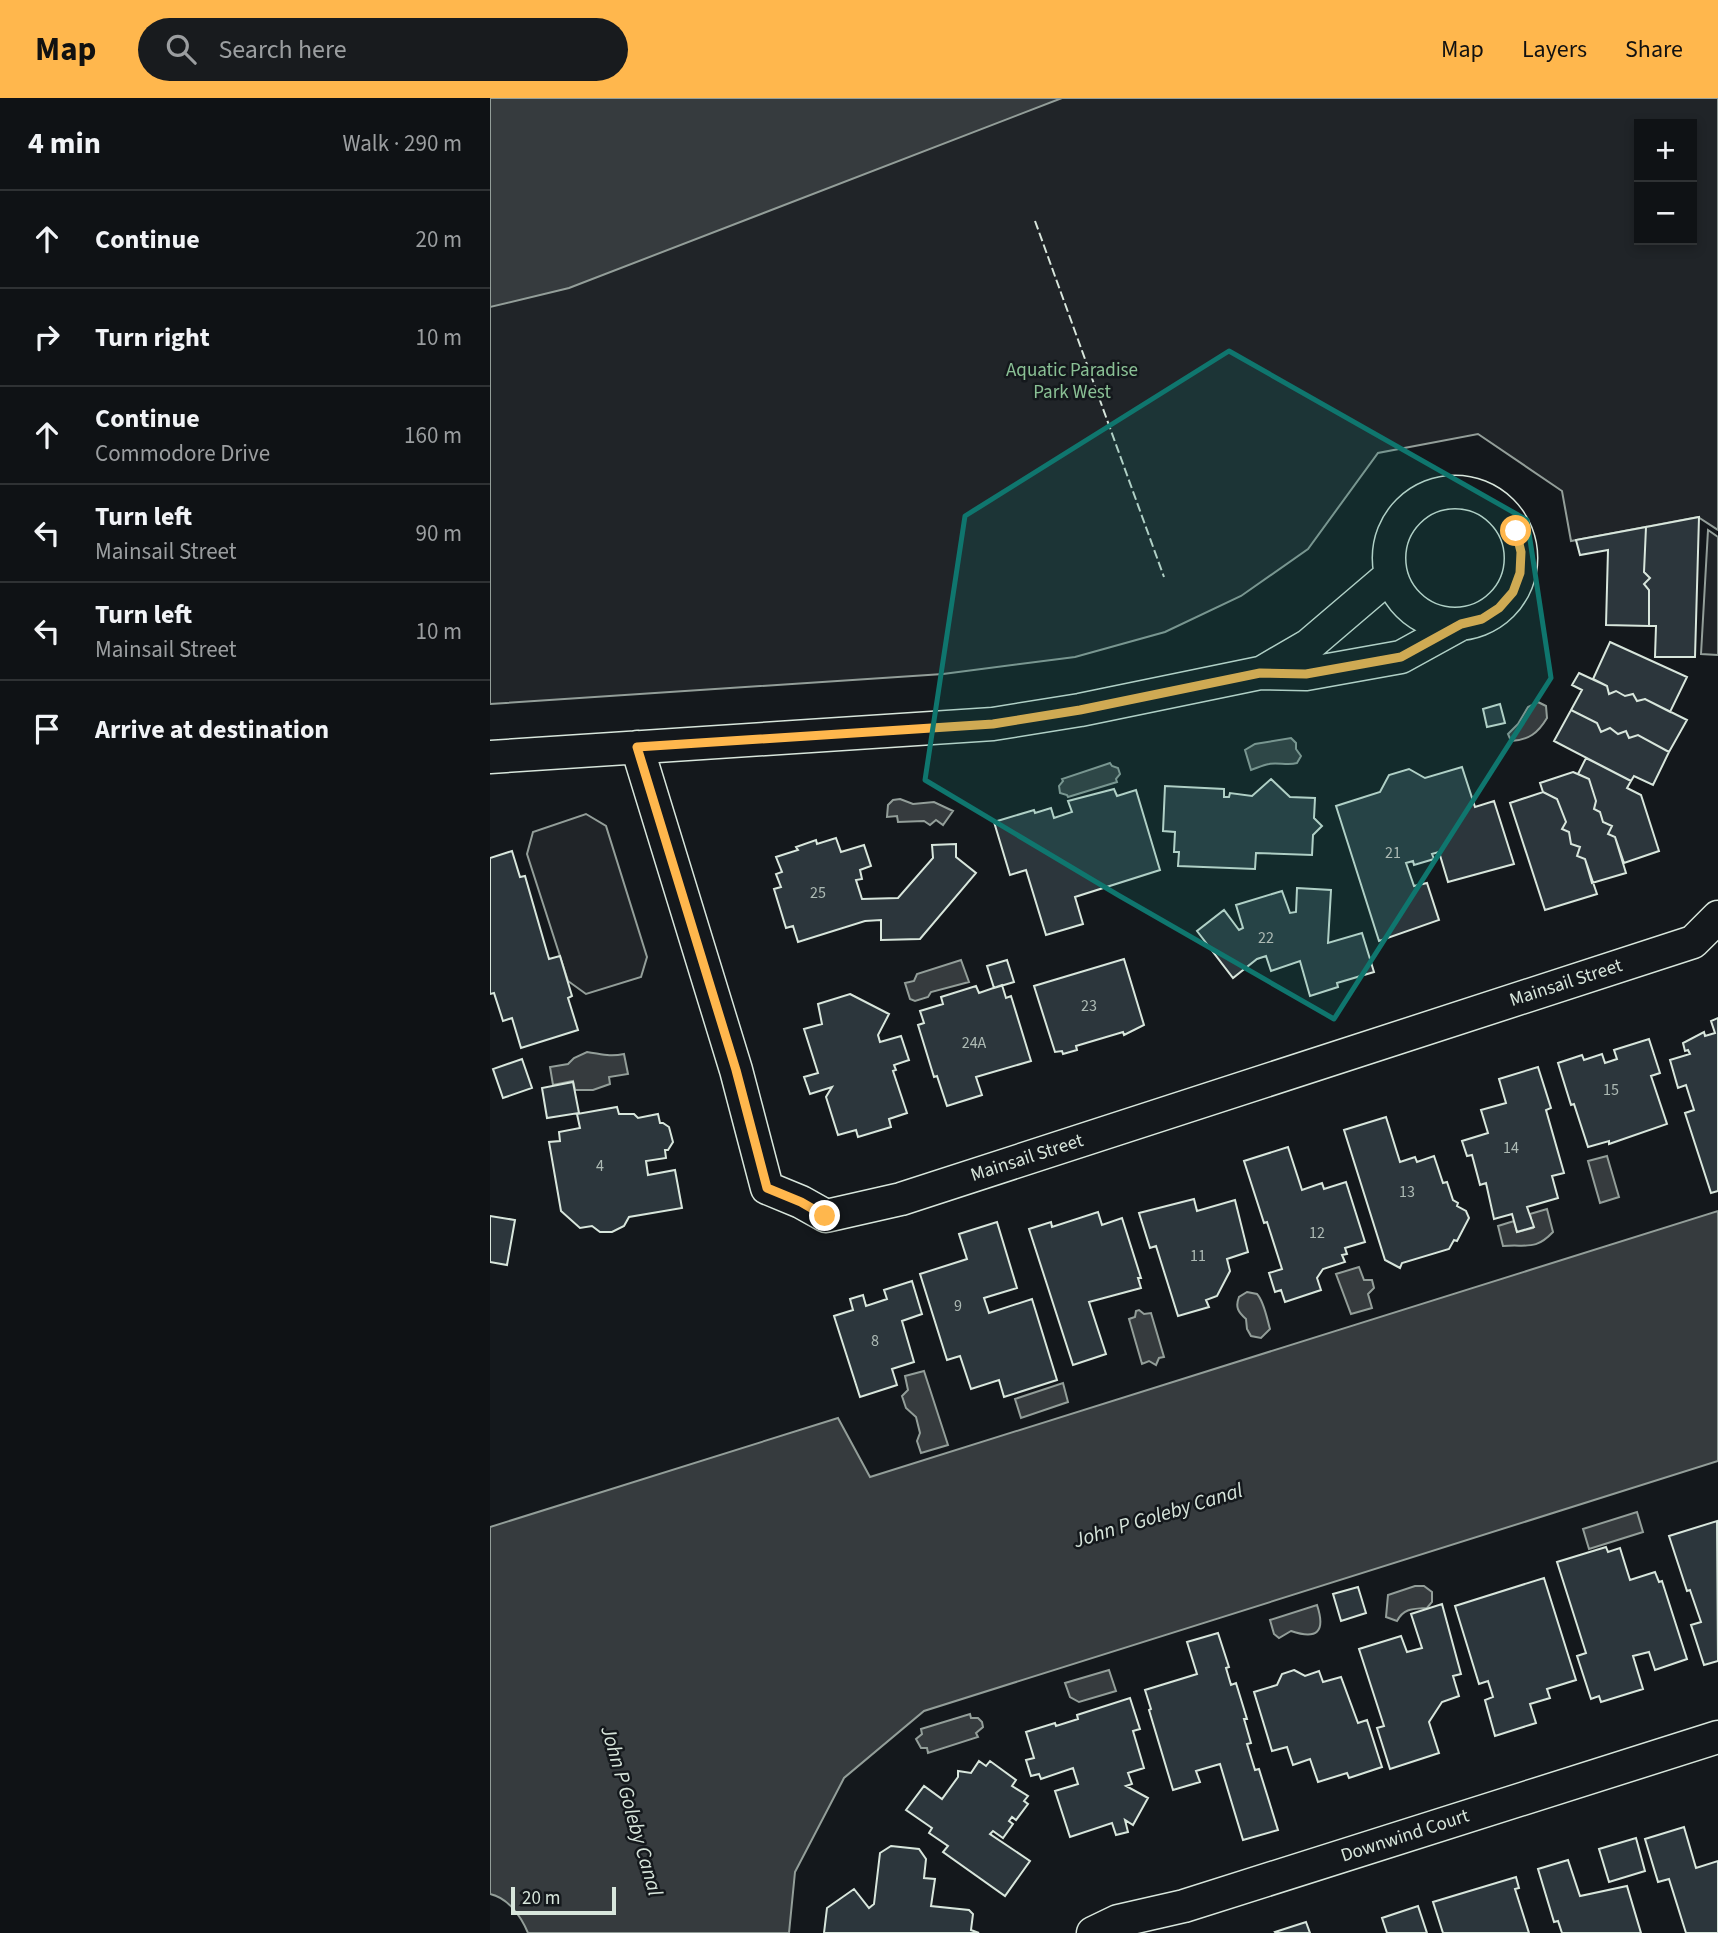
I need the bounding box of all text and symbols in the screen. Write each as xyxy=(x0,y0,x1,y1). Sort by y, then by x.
search box xyxy=(138,18,628,81)
text: Map xyxy=(35,26,96,73)
icon: search xyxy=(162,30,200,68)
text: Search here xyxy=(218,31,347,68)
text: Map xyxy=(1441,32,1484,67)
text: Layers xyxy=(1522,32,1587,67)
text: Share xyxy=(1625,32,1683,67)
map controls xyxy=(1634,119,1697,245)
button: + xyxy=(1634,119,1697,182)
text: 4 min xyxy=(28,122,101,165)
text: Walk · 290 m xyxy=(343,127,462,160)
button: − xyxy=(1634,182,1697,245)
icon: ahead xyxy=(28,220,66,258)
text: Continue xyxy=(95,221,200,258)
text: 20 m xyxy=(415,223,462,256)
icon: right xyxy=(28,318,66,356)
text: Turn right xyxy=(95,319,210,356)
text: 10 m xyxy=(415,321,462,354)
park label: Aquatic Paradise Park West xyxy=(1006,357,1138,406)
text: Continue xyxy=(95,400,200,437)
icon: ahead xyxy=(28,416,66,454)
text: 160 m xyxy=(404,419,462,452)
text: Commodore Drive xyxy=(95,437,270,470)
text: Turn left xyxy=(95,498,192,535)
icon: left xyxy=(28,514,66,552)
route start xyxy=(1500,515,1531,546)
text: 90 m xyxy=(415,517,462,550)
text: Mainsail Street xyxy=(95,535,237,568)
text: Turn left xyxy=(95,596,192,633)
icon: left xyxy=(28,612,66,650)
text: 10 m xyxy=(415,615,462,648)
text: Mainsail Street xyxy=(95,633,237,666)
icon: arrive xyxy=(28,710,66,748)
text: Arrive at destination xyxy=(95,711,329,748)
house number: 21 xyxy=(1385,842,1401,864)
house number: 25 xyxy=(810,882,826,904)
house number: 22 xyxy=(1258,927,1274,949)
street label: Mainsail Street xyxy=(1506,952,1626,1014)
house number: 23 xyxy=(1081,995,1097,1017)
house number: 24A xyxy=(962,1032,987,1054)
house number: 15 xyxy=(1603,1079,1619,1101)
street label: Mainsail Street xyxy=(967,1127,1087,1189)
house number: 14 xyxy=(1503,1137,1519,1159)
house number: 4 xyxy=(596,1155,604,1177)
house number: 13 xyxy=(1399,1181,1415,1203)
route end xyxy=(809,1200,840,1231)
house number: 12 xyxy=(1309,1222,1325,1244)
house number: 11 xyxy=(1190,1245,1206,1267)
house number: 9 xyxy=(954,1295,962,1317)
house number: 8 xyxy=(871,1330,879,1352)
water label: John P Goleby Canal xyxy=(1069,1475,1247,1555)
water label: John P Goleby Canal xyxy=(593,1721,671,1900)
street label: Downwind Court xyxy=(1337,1802,1473,1869)
scale bar xyxy=(511,1884,616,1916)
text: 20 m xyxy=(522,1885,560,1912)

